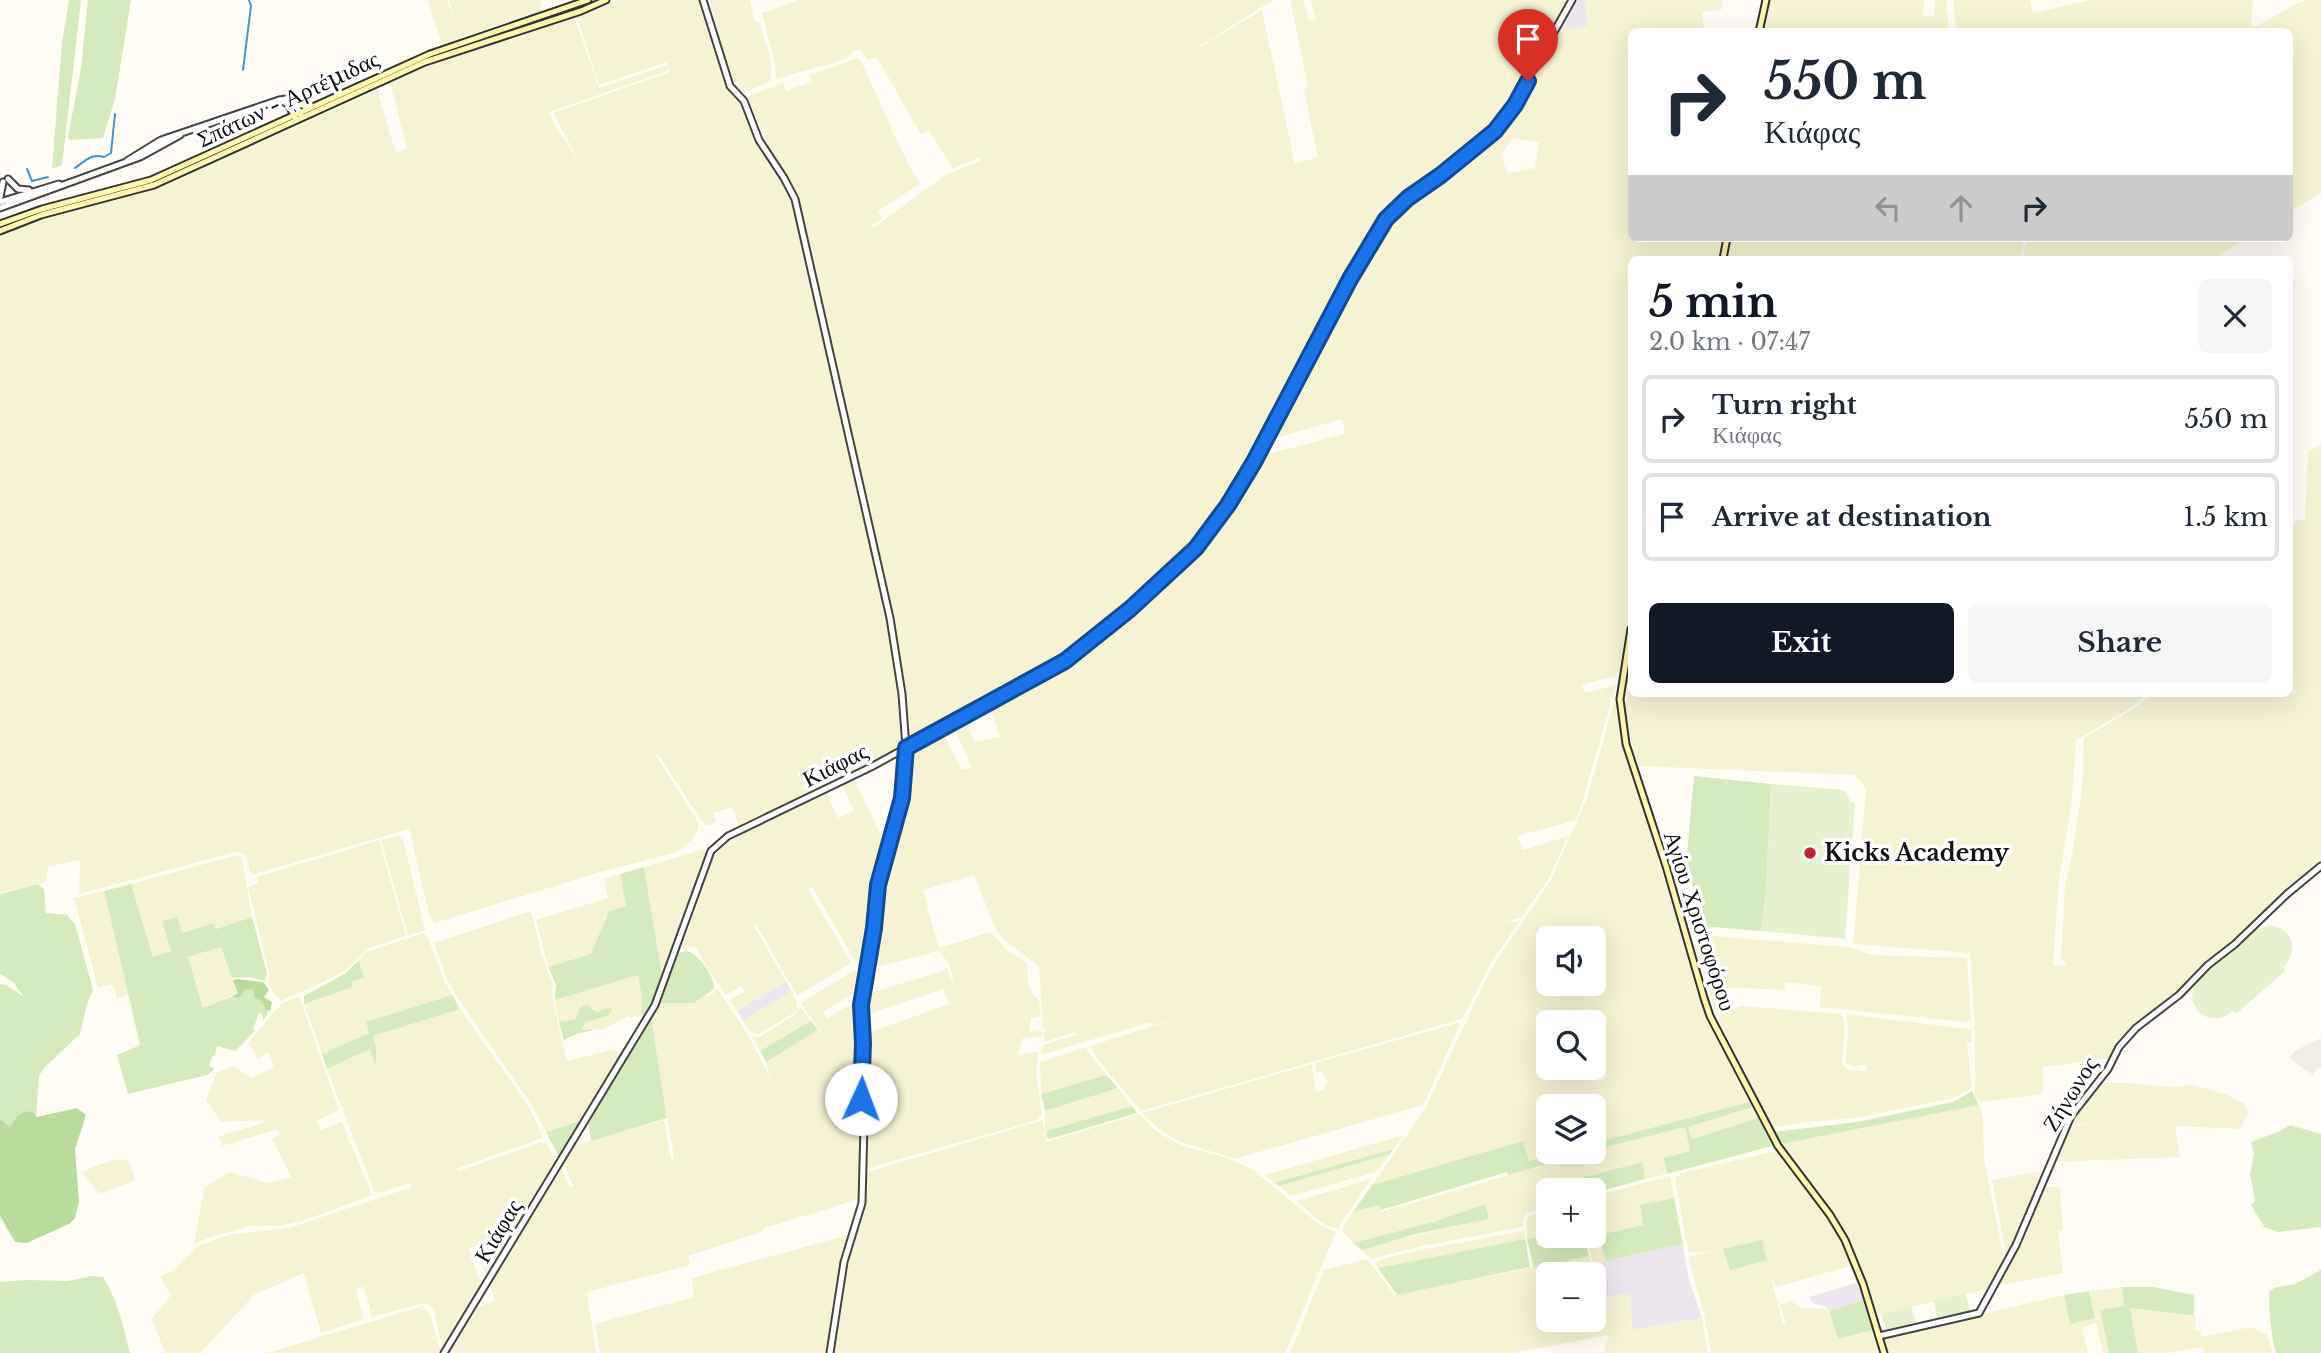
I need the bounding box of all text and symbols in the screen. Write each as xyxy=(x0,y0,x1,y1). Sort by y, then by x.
pin xyxy=(1498,9,1558,81)
icon: arrive xyxy=(1509,20,1547,58)
street label: Σπάτων - Αρτέμιδας xyxy=(193,45,383,153)
text: 550 m xyxy=(1764,51,1927,112)
icon: right xyxy=(1649,56,1740,147)
text: Κιάφας xyxy=(1764,112,1860,152)
icon: left xyxy=(1869,189,1907,227)
icon: ahead xyxy=(1942,189,1980,227)
icon: right xyxy=(2015,189,2053,227)
text: 5 min xyxy=(1649,276,1777,328)
button: close xyxy=(2198,279,2272,353)
text: 2.0 km · 07:47 xyxy=(1649,328,1810,356)
text: Turn right xyxy=(1712,389,1857,421)
icon: right xyxy=(1653,400,1691,438)
text: 550 m xyxy=(2185,403,2268,435)
text: Κιάφας xyxy=(1712,421,1781,449)
icon: arrive xyxy=(1653,498,1691,536)
text: Arrive at destination xyxy=(1712,501,1992,533)
text: 1.5 km xyxy=(2183,501,2268,533)
button: Exit xyxy=(1649,603,1954,683)
button: Share xyxy=(1968,603,2272,683)
street label: Κιάφας xyxy=(798,737,872,793)
street label: Αγίου Χριστοφόρου xyxy=(1658,828,1742,1014)
place label: Kicks Academy xyxy=(1824,839,2010,867)
marker: Kicks Academy xyxy=(1802,845,1818,861)
map controls xyxy=(1536,926,1606,1332)
button: sound xyxy=(1536,926,1606,996)
button: search xyxy=(1536,1010,1606,1080)
street label: Ζήνωνος xyxy=(2036,1052,2104,1136)
position arrow xyxy=(824,1062,898,1136)
button: layers xyxy=(1536,1094,1606,1164)
button: + xyxy=(1536,1178,1606,1248)
street label: Κιάφας xyxy=(468,1194,528,1268)
button: − xyxy=(1536,1262,1606,1332)

